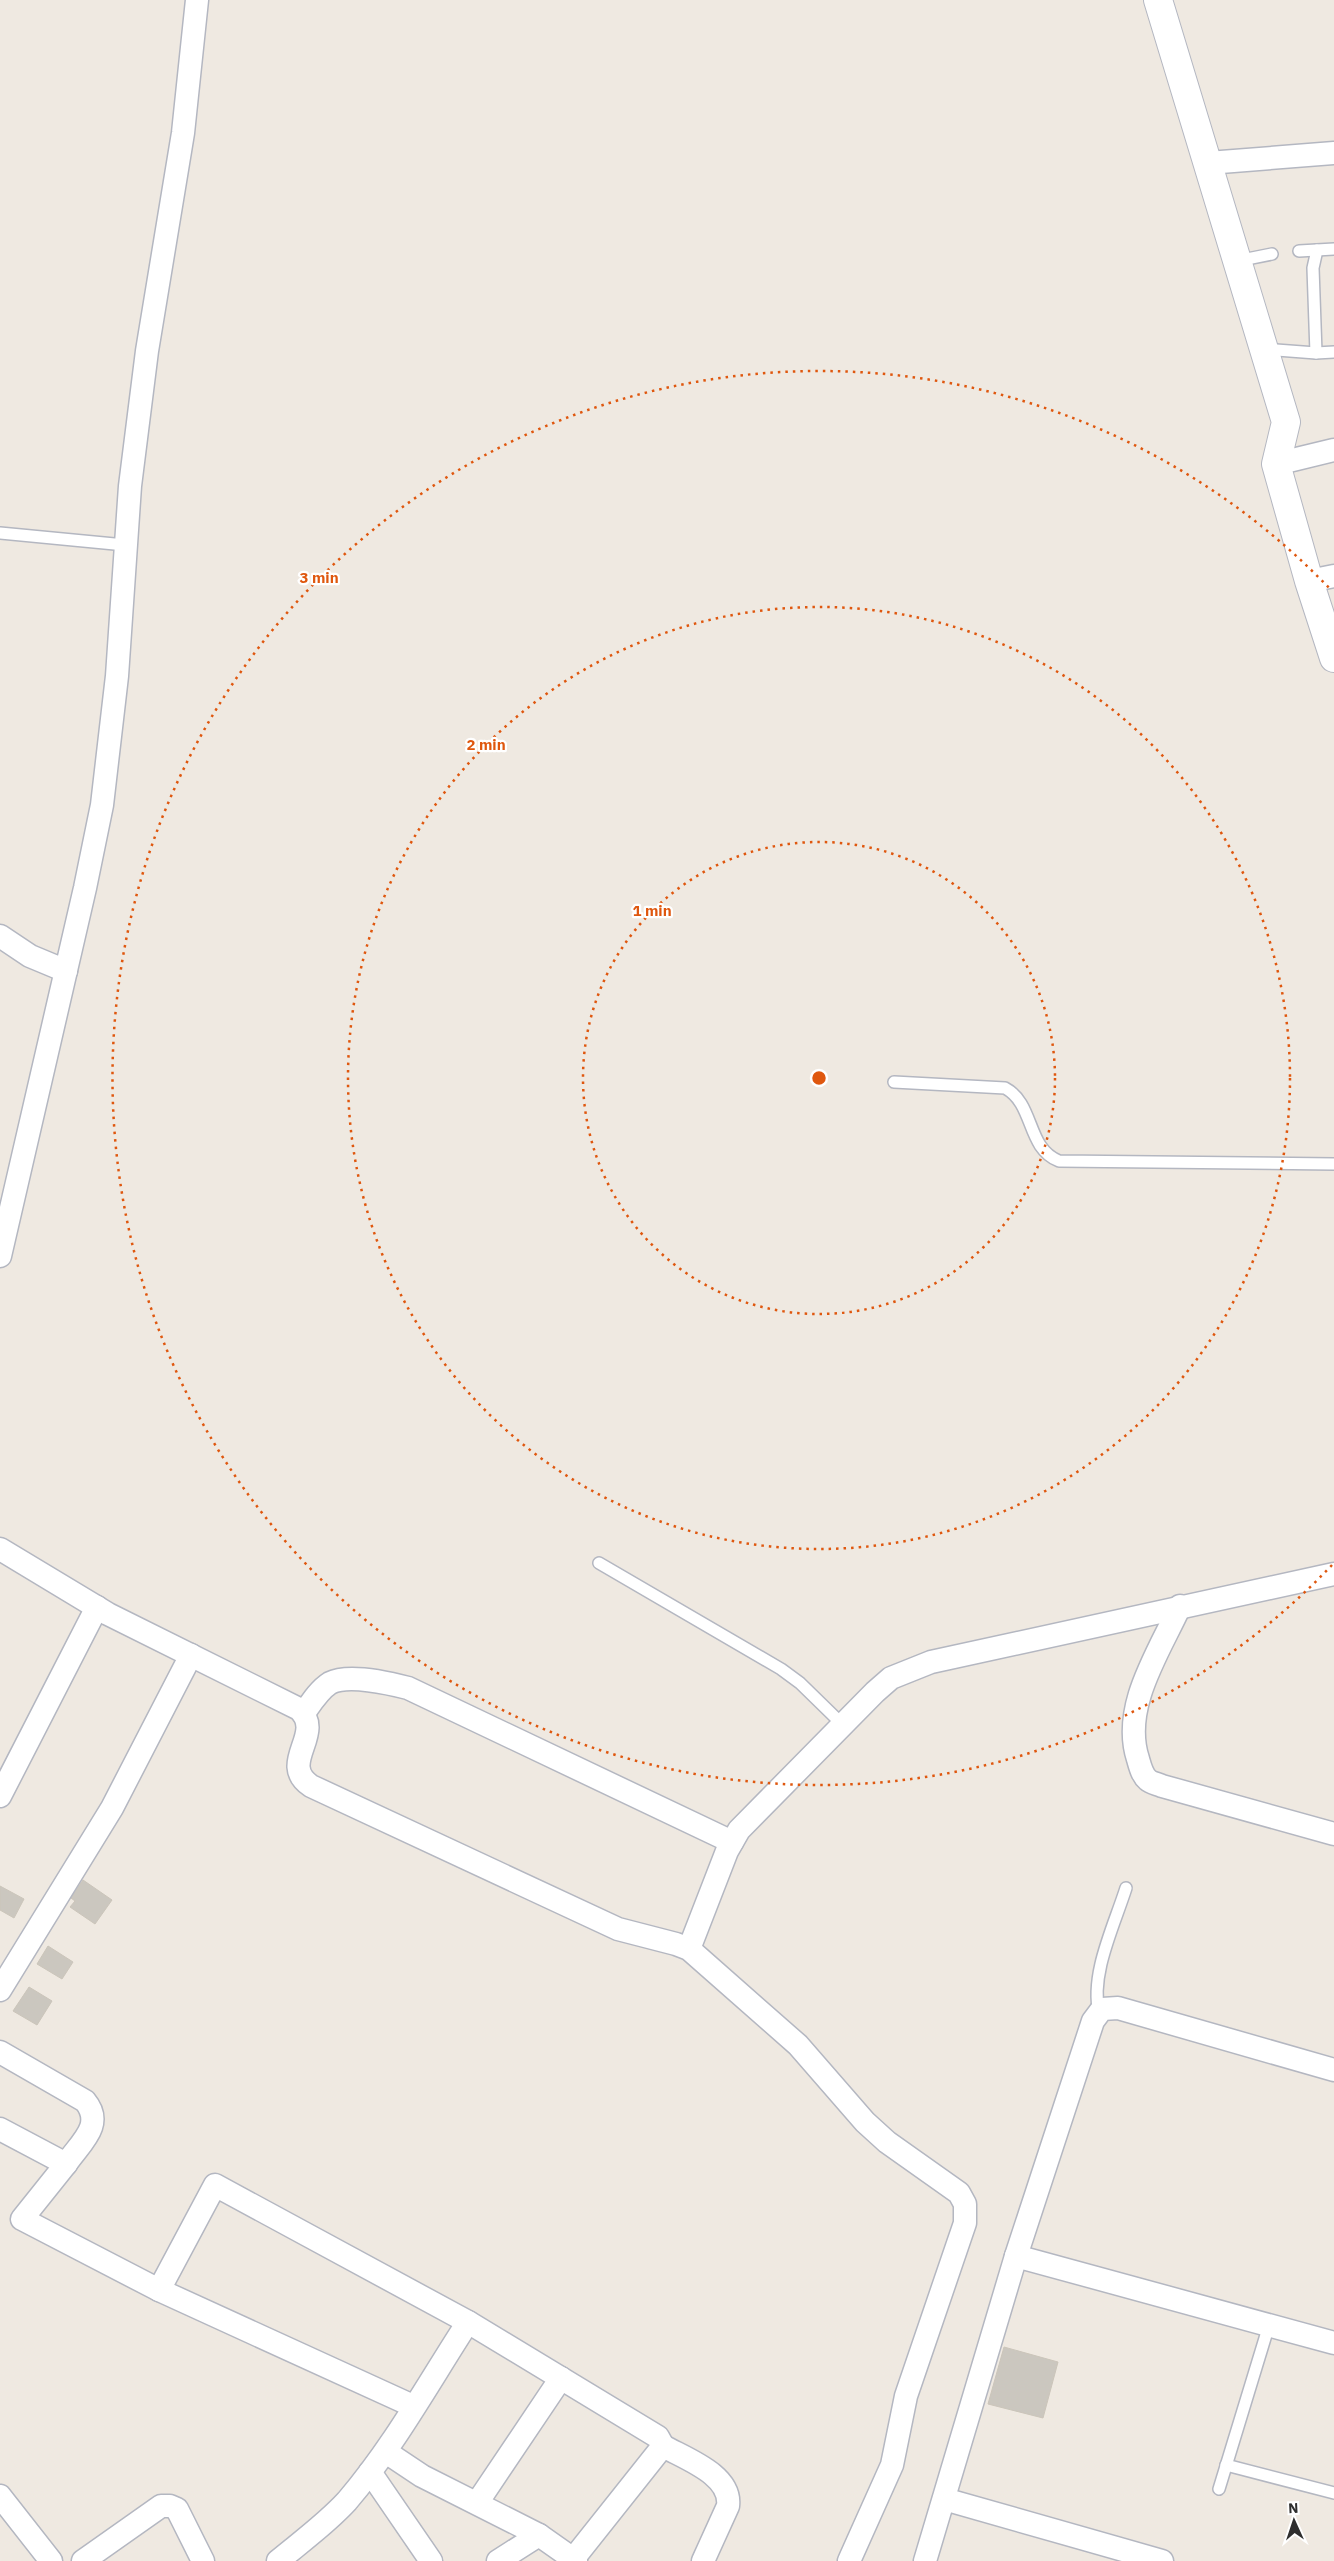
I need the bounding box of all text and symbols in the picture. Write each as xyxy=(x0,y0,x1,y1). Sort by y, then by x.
text: 3 min xyxy=(299,568,339,587)
text: 2 min xyxy=(466,735,506,754)
text: 1 min xyxy=(632,901,672,920)
centre of rings xyxy=(810,1069,828,1087)
north arrow xyxy=(1269,2496,1319,2546)
text: N xyxy=(1288,2499,1299,2517)

